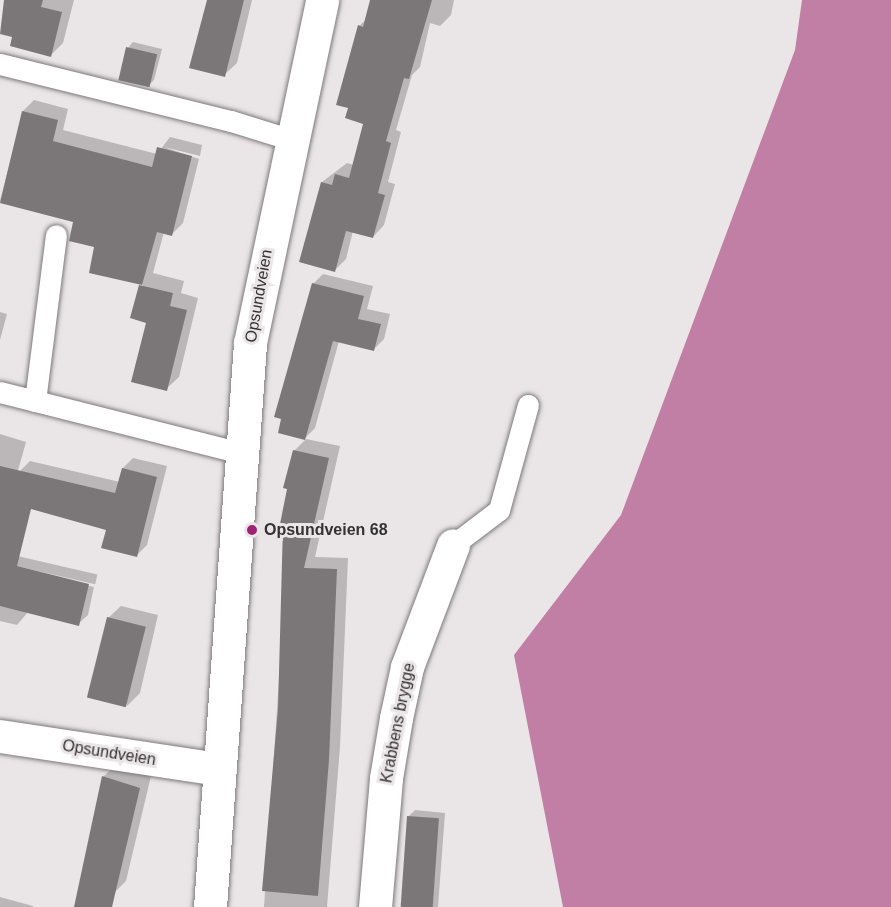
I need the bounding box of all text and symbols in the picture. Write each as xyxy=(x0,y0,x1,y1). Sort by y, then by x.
street label: Opsundveien xyxy=(241,248,277,344)
place label: Opsundveien 68 xyxy=(264,520,388,540)
marker: Opsundveien 68 xyxy=(245,523,259,537)
street label: Krabbens brygge xyxy=(377,661,419,785)
street label: Opsundveien xyxy=(61,736,157,770)

